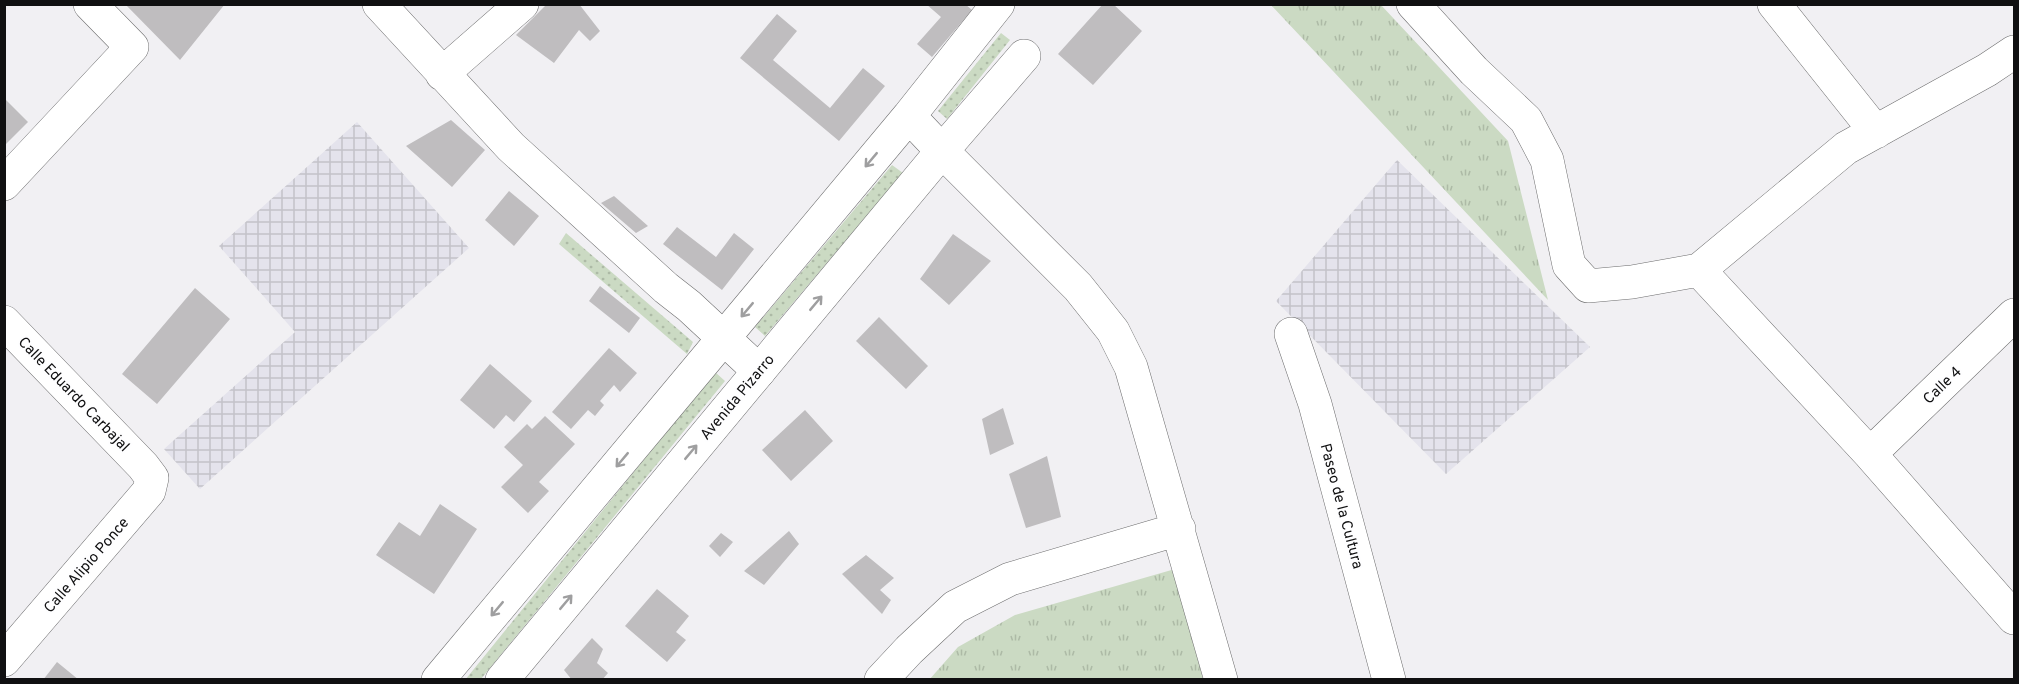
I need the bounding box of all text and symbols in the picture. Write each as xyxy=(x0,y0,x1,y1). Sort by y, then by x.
one-way arrow xyxy=(865,152,878,168)
one-way arrow xyxy=(809,295,822,311)
one-way arrow xyxy=(740,302,753,318)
street label: Calle Eduardo Carbajal xyxy=(13,334,133,457)
street label: Avenida Pizarro xyxy=(697,351,779,445)
street label: Calle 4 xyxy=(1920,363,1966,409)
street label: Paseo de la Cultura xyxy=(1315,442,1366,571)
one-way arrow xyxy=(684,445,697,461)
one-way arrow xyxy=(615,452,628,468)
street label: Calle Alipio Ponce xyxy=(40,514,134,618)
one-way arrow xyxy=(559,595,573,610)
one-way arrow xyxy=(490,601,503,617)

